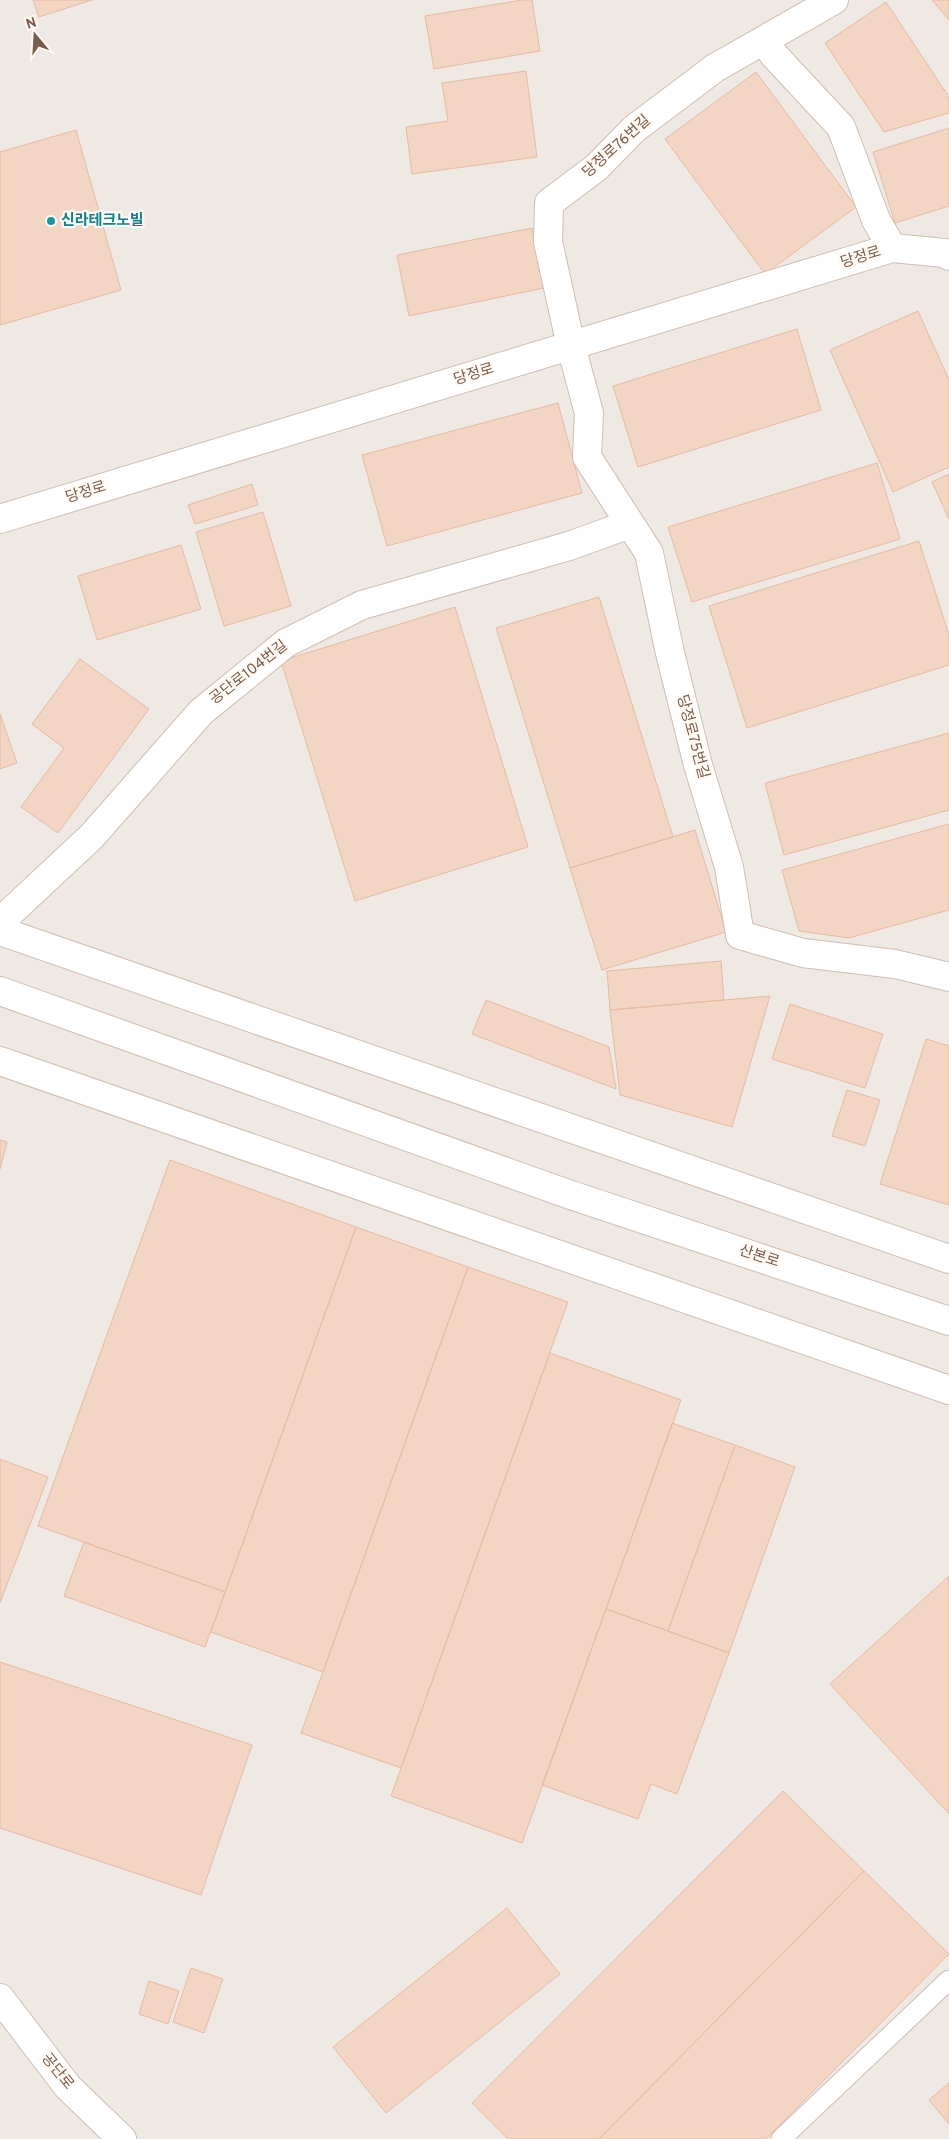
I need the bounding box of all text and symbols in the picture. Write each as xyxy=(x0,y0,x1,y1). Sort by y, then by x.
north arrow xyxy=(10,10,60,60)
text: N xyxy=(24,14,39,34)
street label: 당정로76번길 xyxy=(579,111,655,183)
place label: 신라테크노빌 xyxy=(61,212,144,231)
marker: 신라테크노빌 xyxy=(45,215,57,227)
street label: 당정로 xyxy=(838,243,884,273)
street label: 당정로 xyxy=(451,360,497,390)
street label: 당정로 xyxy=(63,478,109,508)
street label: 공단로104번길 xyxy=(206,637,292,709)
street label: 당정로75번길 xyxy=(672,693,712,781)
street label: 산본로 xyxy=(736,1242,782,1272)
street label: 공단로 xyxy=(37,2050,77,2094)

